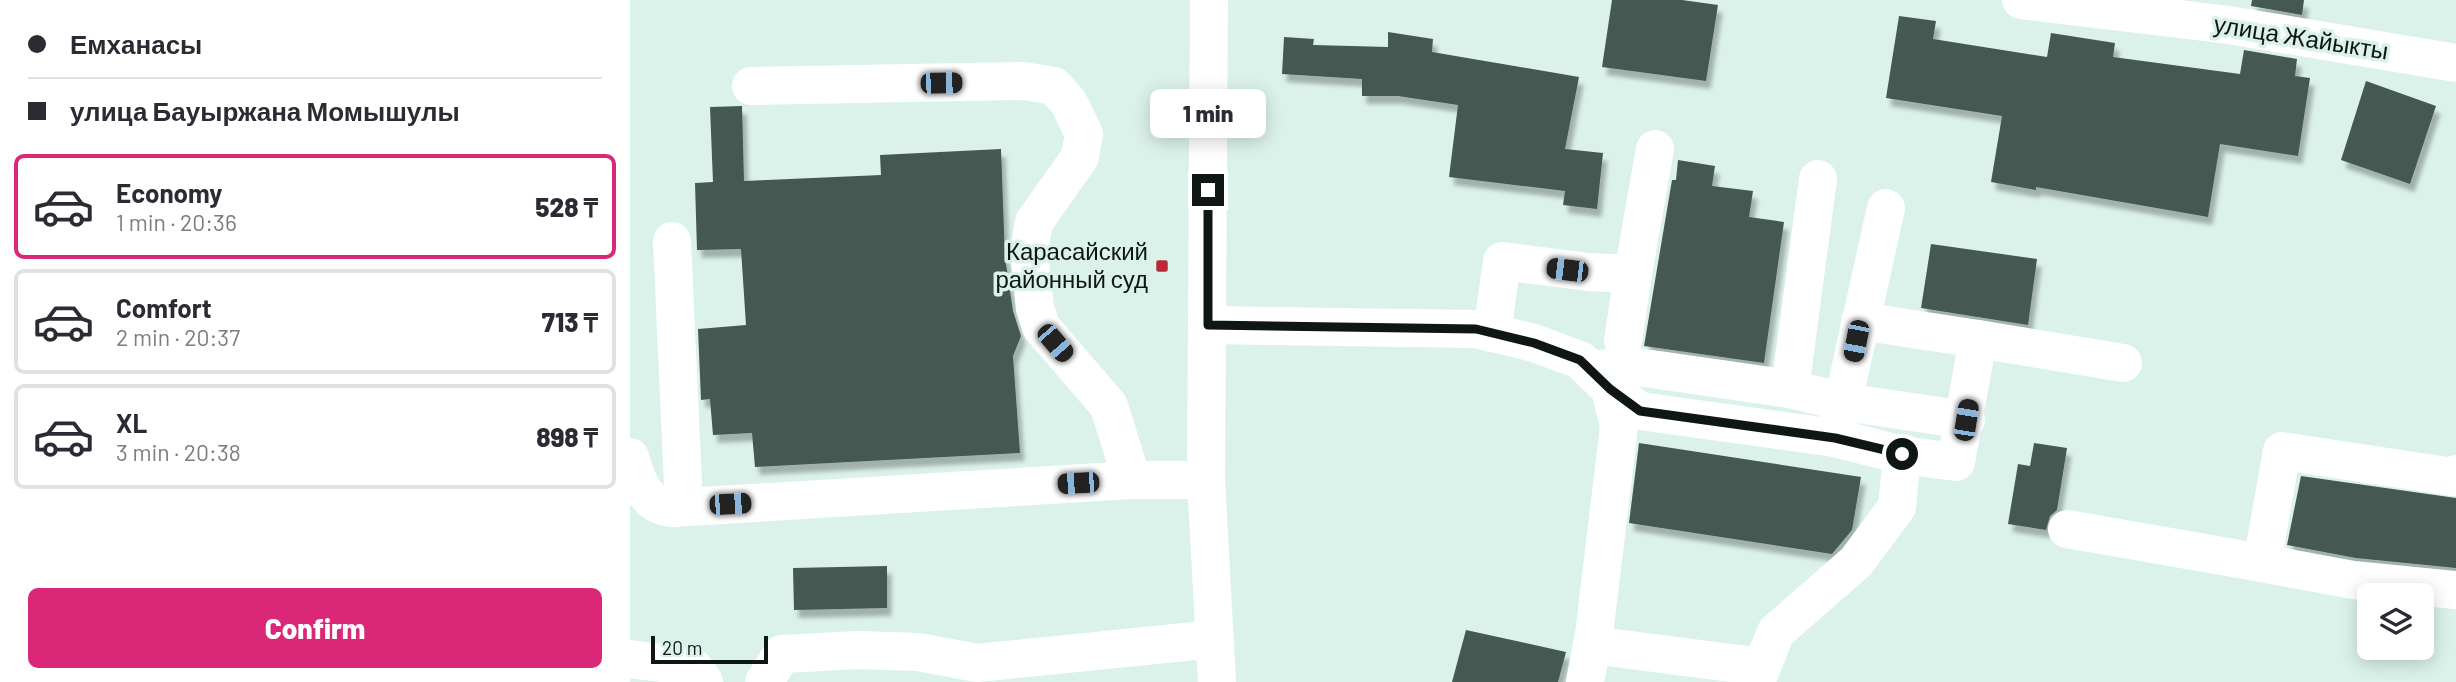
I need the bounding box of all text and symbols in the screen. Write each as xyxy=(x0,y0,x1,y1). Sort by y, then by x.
street label: улица Жайыкты xyxy=(2212,8,2391,65)
text: Емханасы xyxy=(70,28,202,59)
car xyxy=(920,72,963,94)
callout: 1 min xyxy=(1150,88,1266,138)
text: улица Бауыржана Момышулы xyxy=(70,95,460,126)
text: 1 min xyxy=(1183,99,1233,127)
route end xyxy=(1192,174,1224,206)
icon: car xyxy=(32,175,95,238)
text: Economy xyxy=(116,177,222,208)
text: 528 ₸ xyxy=(535,191,598,222)
text: 1 min · 20:36 xyxy=(116,208,237,236)
place label: Карасайский районный суд xyxy=(995,236,1148,293)
car xyxy=(1545,257,1590,283)
marker: Карасайский районный суд xyxy=(1154,258,1170,274)
icon: car xyxy=(32,290,95,353)
text: Comfort xyxy=(116,292,212,323)
text: 713 ₸ xyxy=(542,306,598,337)
car xyxy=(1842,318,1871,364)
car xyxy=(1034,320,1077,366)
text: 2 min · 20:37 xyxy=(116,323,240,351)
car xyxy=(1953,398,1980,442)
icon: car xyxy=(32,405,95,468)
text: XL xyxy=(116,407,147,438)
text: 898 ₸ xyxy=(536,421,598,452)
text: 3 min · 20:38 xyxy=(116,438,241,466)
route start xyxy=(1886,438,1918,470)
car xyxy=(1057,471,1100,495)
car xyxy=(709,492,752,516)
map controls xyxy=(2357,583,2434,660)
button: layers xyxy=(2357,583,2434,660)
button: Confirm xyxy=(28,588,602,668)
scale bar xyxy=(651,633,768,665)
text: 20 m xyxy=(662,636,702,659)

